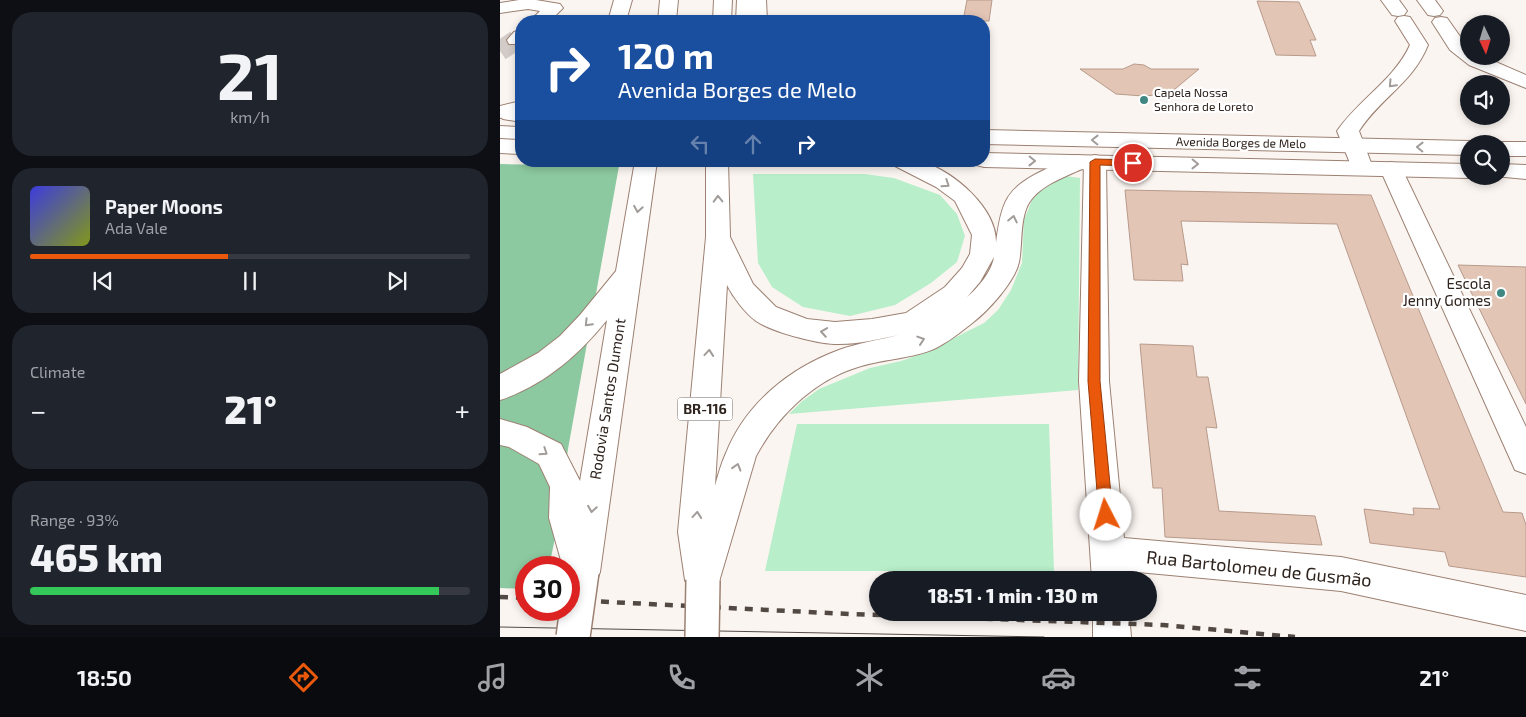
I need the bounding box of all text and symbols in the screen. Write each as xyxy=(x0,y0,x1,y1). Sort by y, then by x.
north arrow xyxy=(1460,15,1510,65)
map controls xyxy=(1460,15,1510,185)
text: 120 m xyxy=(618,34,714,76)
text: 21 xyxy=(217,35,283,113)
icon: right xyxy=(535,35,600,100)
button: sound xyxy=(1460,75,1510,125)
text: Avenida Borges de Melo xyxy=(618,76,857,102)
one-way arrow xyxy=(1389,79,1398,88)
place label: Capela Nossa Senhora de Loreto xyxy=(1154,85,1254,113)
marker: Capela Nossa Senhora de Loreto xyxy=(1138,94,1150,106)
text: km/h xyxy=(230,107,270,126)
icon: left xyxy=(686,130,714,158)
icon: ahead xyxy=(739,130,767,158)
icon: right xyxy=(792,130,820,158)
street label: Avenida Borges de Melo xyxy=(1176,134,1306,150)
one-way arrow xyxy=(1090,135,1098,146)
button: search xyxy=(1460,135,1510,185)
pin xyxy=(1112,142,1154,184)
one-way arrow xyxy=(1416,142,1424,152)
icon: arrive xyxy=(1119,149,1147,177)
one-way arrow xyxy=(1029,156,1037,166)
one-way arrow xyxy=(1192,159,1199,169)
one-way arrow xyxy=(940,178,950,187)
text: Paper Moons xyxy=(105,195,223,218)
one-way arrow xyxy=(713,195,723,202)
one-way arrow xyxy=(633,205,643,214)
one-way arrow xyxy=(1007,215,1018,224)
text: Ada Vale xyxy=(105,218,168,237)
icon: previous xyxy=(89,267,117,295)
icon: pause xyxy=(236,267,264,295)
icon: next xyxy=(383,267,411,295)
place label: Escola Jenny Gomes xyxy=(1403,274,1491,309)
marker: Escola Jenny Gomes xyxy=(1495,287,1507,299)
street label: Rodovia Santos Dumont xyxy=(585,317,629,481)
one-way arrow xyxy=(585,318,594,327)
one-way arrow xyxy=(820,327,828,337)
one-way arrow xyxy=(916,336,925,346)
one-way arrow xyxy=(704,349,715,357)
text: Climate xyxy=(30,362,85,381)
text: 21° xyxy=(224,386,277,432)
text: − xyxy=(30,393,46,427)
text: + xyxy=(455,393,470,427)
road number: BR-116 xyxy=(678,398,732,420)
one-way arrow xyxy=(539,445,548,455)
one-way arrow xyxy=(732,463,742,471)
position arrow xyxy=(1079,488,1131,540)
one-way arrow xyxy=(587,504,597,513)
text: Range · 93% xyxy=(30,510,119,529)
one-way arrow xyxy=(691,511,702,519)
text: 465 km xyxy=(30,534,163,580)
street label: Rua Bartolomeu de Gusmão xyxy=(1145,545,1373,591)
speed limit sign: 30 xyxy=(515,556,580,621)
text: 18:51 · 1 min · 130 m xyxy=(928,584,1098,607)
icon: directions xyxy=(286,660,321,695)
icon: music xyxy=(475,660,510,695)
icon: phone xyxy=(664,660,699,695)
icon: climate xyxy=(852,660,887,695)
icon: car xyxy=(1041,660,1076,695)
icon: filters xyxy=(1230,660,1265,695)
text: 18:50 xyxy=(77,664,132,690)
text: 21° xyxy=(1419,664,1449,690)

